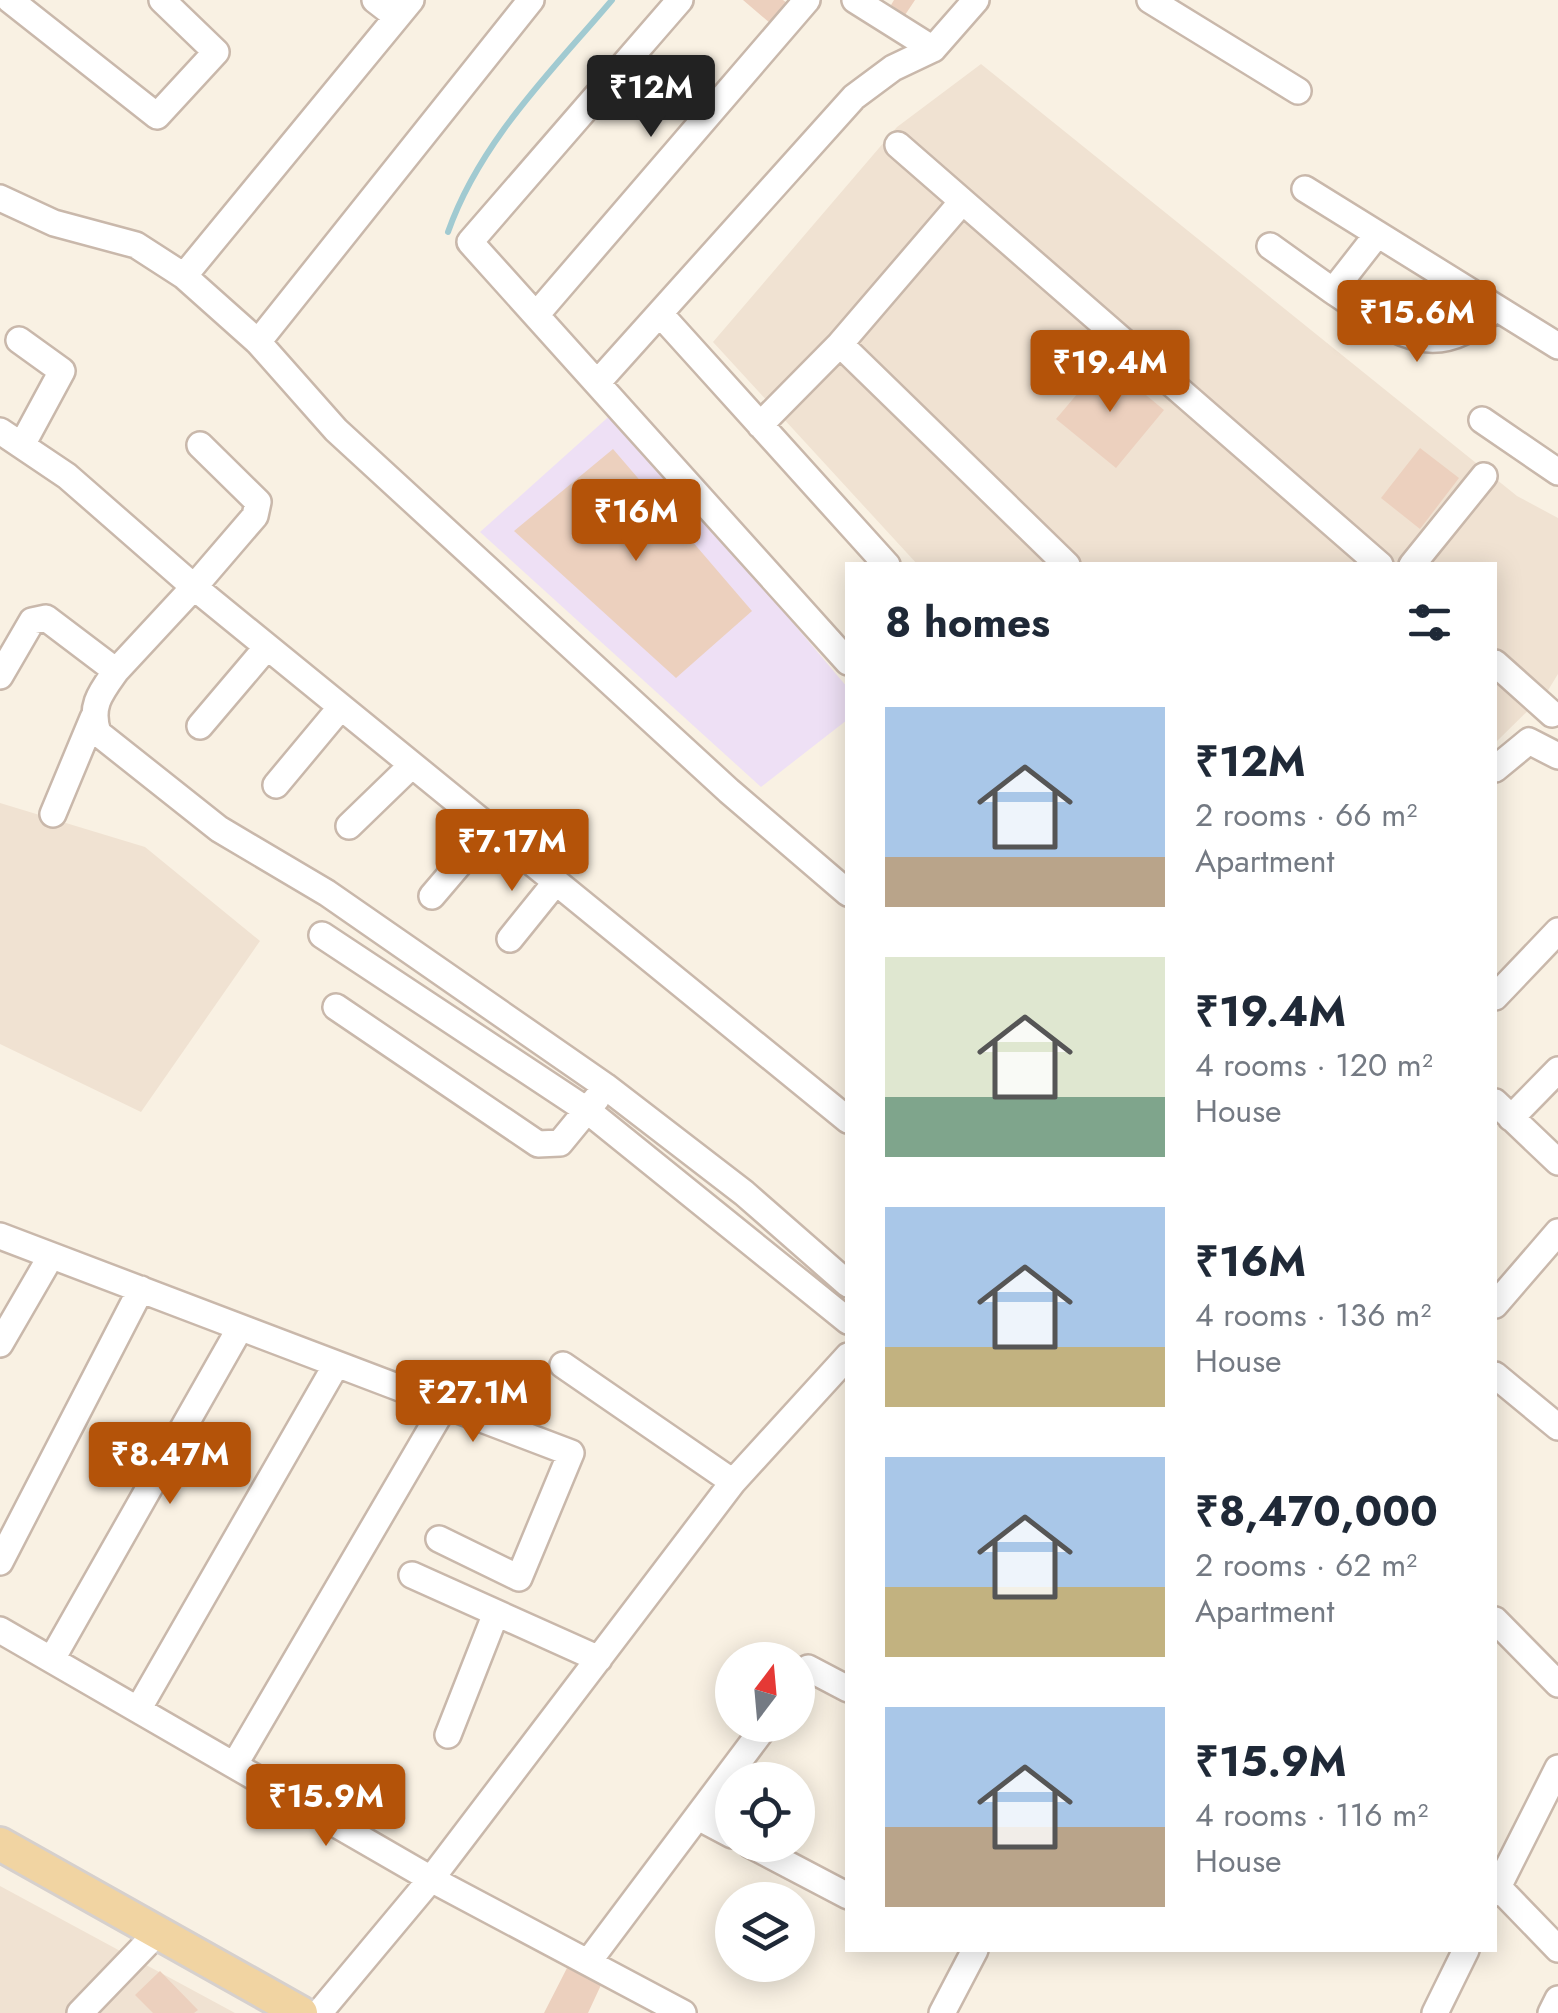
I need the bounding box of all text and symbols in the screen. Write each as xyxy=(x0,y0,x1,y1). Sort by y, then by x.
pin: ₹12M xyxy=(592,55,710,140)
text: ₹12M xyxy=(609,64,693,110)
pin: ₹15.6M xyxy=(1336,280,1498,365)
text: ₹15.6M xyxy=(1359,289,1475,335)
pin: ₹19.4M xyxy=(1029,330,1191,415)
text: ₹19.4M xyxy=(1053,339,1167,385)
pin: ₹16M xyxy=(577,479,695,564)
text: ₹16M xyxy=(594,488,678,534)
text: 8 homes xyxy=(885,592,1050,653)
icon: filters xyxy=(1402,595,1457,650)
text: ₹12M xyxy=(1195,731,1305,792)
icon: home xyxy=(965,747,1085,867)
text: 2 rooms · 66 m² xyxy=(1195,792,1417,838)
pin: ₹7.17M xyxy=(431,809,593,894)
text: ₹7.17M xyxy=(458,818,566,864)
text: Apartment xyxy=(1195,838,1334,884)
text: ₹19.4M xyxy=(1195,981,1346,1042)
icon: home xyxy=(965,997,1085,1117)
text: 4 rooms · 120 m² xyxy=(1195,1042,1433,1088)
text: House xyxy=(1195,1088,1282,1134)
text: ₹16M xyxy=(1195,1231,1306,1292)
icon: home xyxy=(965,1247,1085,1367)
text: 4 rooms · 136 m² xyxy=(1195,1292,1431,1338)
text: House xyxy=(1195,1338,1282,1384)
pin: ₹27.1M xyxy=(392,1360,554,1445)
text: ₹27.1M xyxy=(418,1369,528,1415)
pin: ₹8.47M xyxy=(89,1422,251,1507)
text: ₹8.47M xyxy=(111,1431,229,1477)
text: ₹8,470,000 xyxy=(1195,1481,1438,1542)
icon: home xyxy=(965,1497,1085,1617)
text: 2 rooms · 62 m² xyxy=(1195,1542,1417,1588)
text: Apartment xyxy=(1195,1588,1334,1634)
north arrow xyxy=(715,1642,815,1742)
map controls xyxy=(715,1642,815,1982)
text: ₹15.9M xyxy=(1195,1731,1347,1792)
icon: home xyxy=(965,1747,1085,1867)
button: locate xyxy=(715,1762,815,1862)
pin: ₹15.9M xyxy=(245,1764,407,1849)
text: ₹15.9M xyxy=(268,1773,384,1819)
text: 4 rooms · 116 m² xyxy=(1195,1792,1428,1838)
text: House xyxy=(1195,1838,1282,1884)
button: layers xyxy=(715,1882,815,1982)

